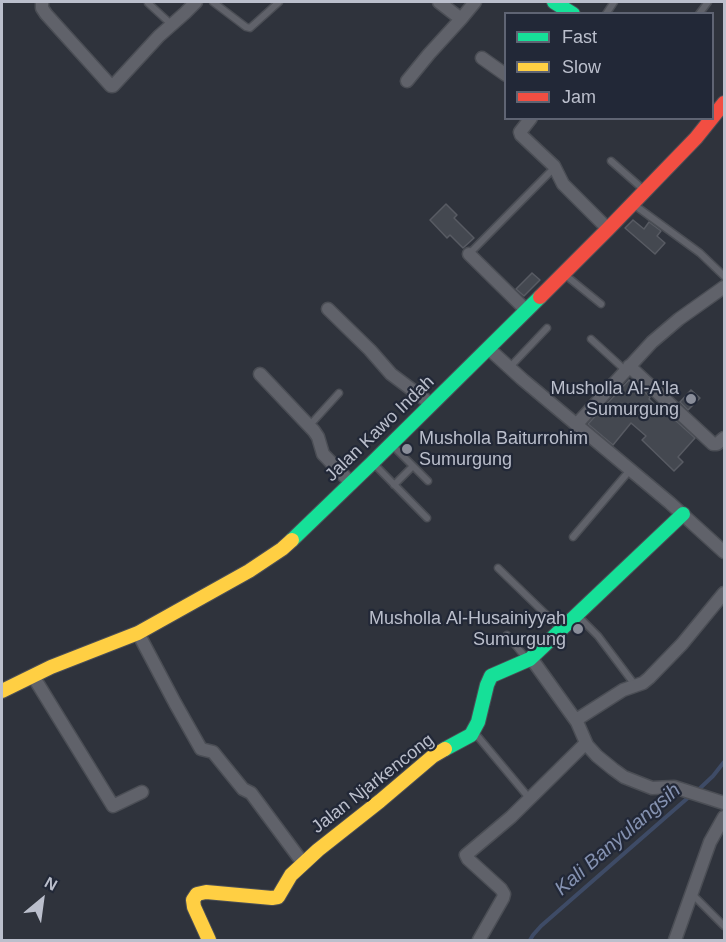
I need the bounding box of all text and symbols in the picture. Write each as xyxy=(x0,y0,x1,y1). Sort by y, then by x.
legend xyxy=(504,12,714,120)
text: Fast xyxy=(562,27,597,47)
text: Slow xyxy=(562,57,601,77)
text: Jam xyxy=(562,87,596,107)
street label: Jalan Kawo Indah xyxy=(321,372,439,486)
place label: Musholla Al-A'la Sumurgung xyxy=(551,378,679,420)
marker: Musholla Al-A'la Sumurgung xyxy=(684,392,698,406)
place label: Musholla Baiturrohim Sumurgung xyxy=(419,428,588,470)
marker: Musholla Baiturrohim Sumurgung xyxy=(400,442,414,456)
place label: Musholla Al-Husainiyyah Sumurgung xyxy=(369,608,566,650)
marker: Musholla Al-Husainiyyah Sumurgung xyxy=(571,622,585,636)
street label: Jalan Njarkencong xyxy=(308,730,438,838)
water label: Kali Banyulangsih xyxy=(550,779,686,901)
north arrow xyxy=(12,870,72,930)
text: N xyxy=(42,874,60,894)

